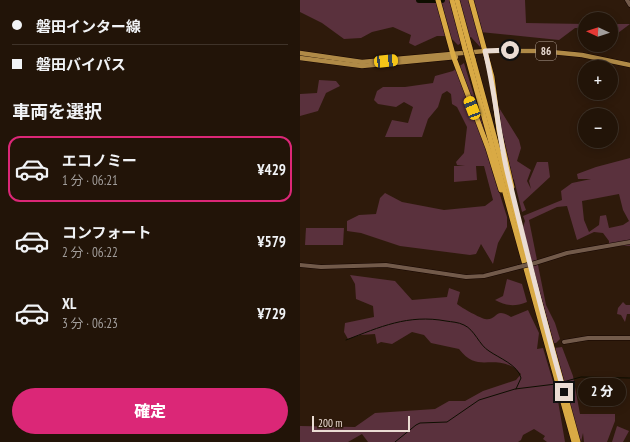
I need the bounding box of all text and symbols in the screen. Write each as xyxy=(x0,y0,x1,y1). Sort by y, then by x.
north arrow xyxy=(578,12,618,52)
map controls xyxy=(578,12,618,148)
text: 磐田インター線 xyxy=(36,17,141,36)
route start xyxy=(501,41,519,59)
road number: 86 xyxy=(536,42,556,60)
car xyxy=(373,54,399,68)
text: 磐田バイパス xyxy=(36,55,126,74)
button: + xyxy=(578,60,618,100)
car xyxy=(462,95,482,121)
text: 車両を選択 xyxy=(12,100,102,123)
button: − xyxy=(578,108,618,148)
icon: car xyxy=(14,151,50,187)
text: エコノミー xyxy=(62,151,137,170)
text: ¥429 xyxy=(257,160,286,179)
text: 1 分 · 06:21 xyxy=(62,172,118,189)
icon: car xyxy=(14,223,50,259)
text: コンフォート xyxy=(62,223,152,242)
text: ¥579 xyxy=(257,232,286,251)
text: 2 分 · 06:22 xyxy=(62,244,118,261)
text: XL xyxy=(62,294,76,313)
icon: car xyxy=(14,295,50,331)
text: ¥729 xyxy=(257,304,286,323)
text: 3 分 · 06:23 xyxy=(62,315,118,332)
callout: 2 分 xyxy=(578,378,626,406)
route end xyxy=(555,383,573,401)
text: 2 分 xyxy=(591,383,613,400)
button: 確定 xyxy=(12,388,288,434)
scale bar xyxy=(312,414,410,433)
text: 200 m xyxy=(318,416,342,430)

